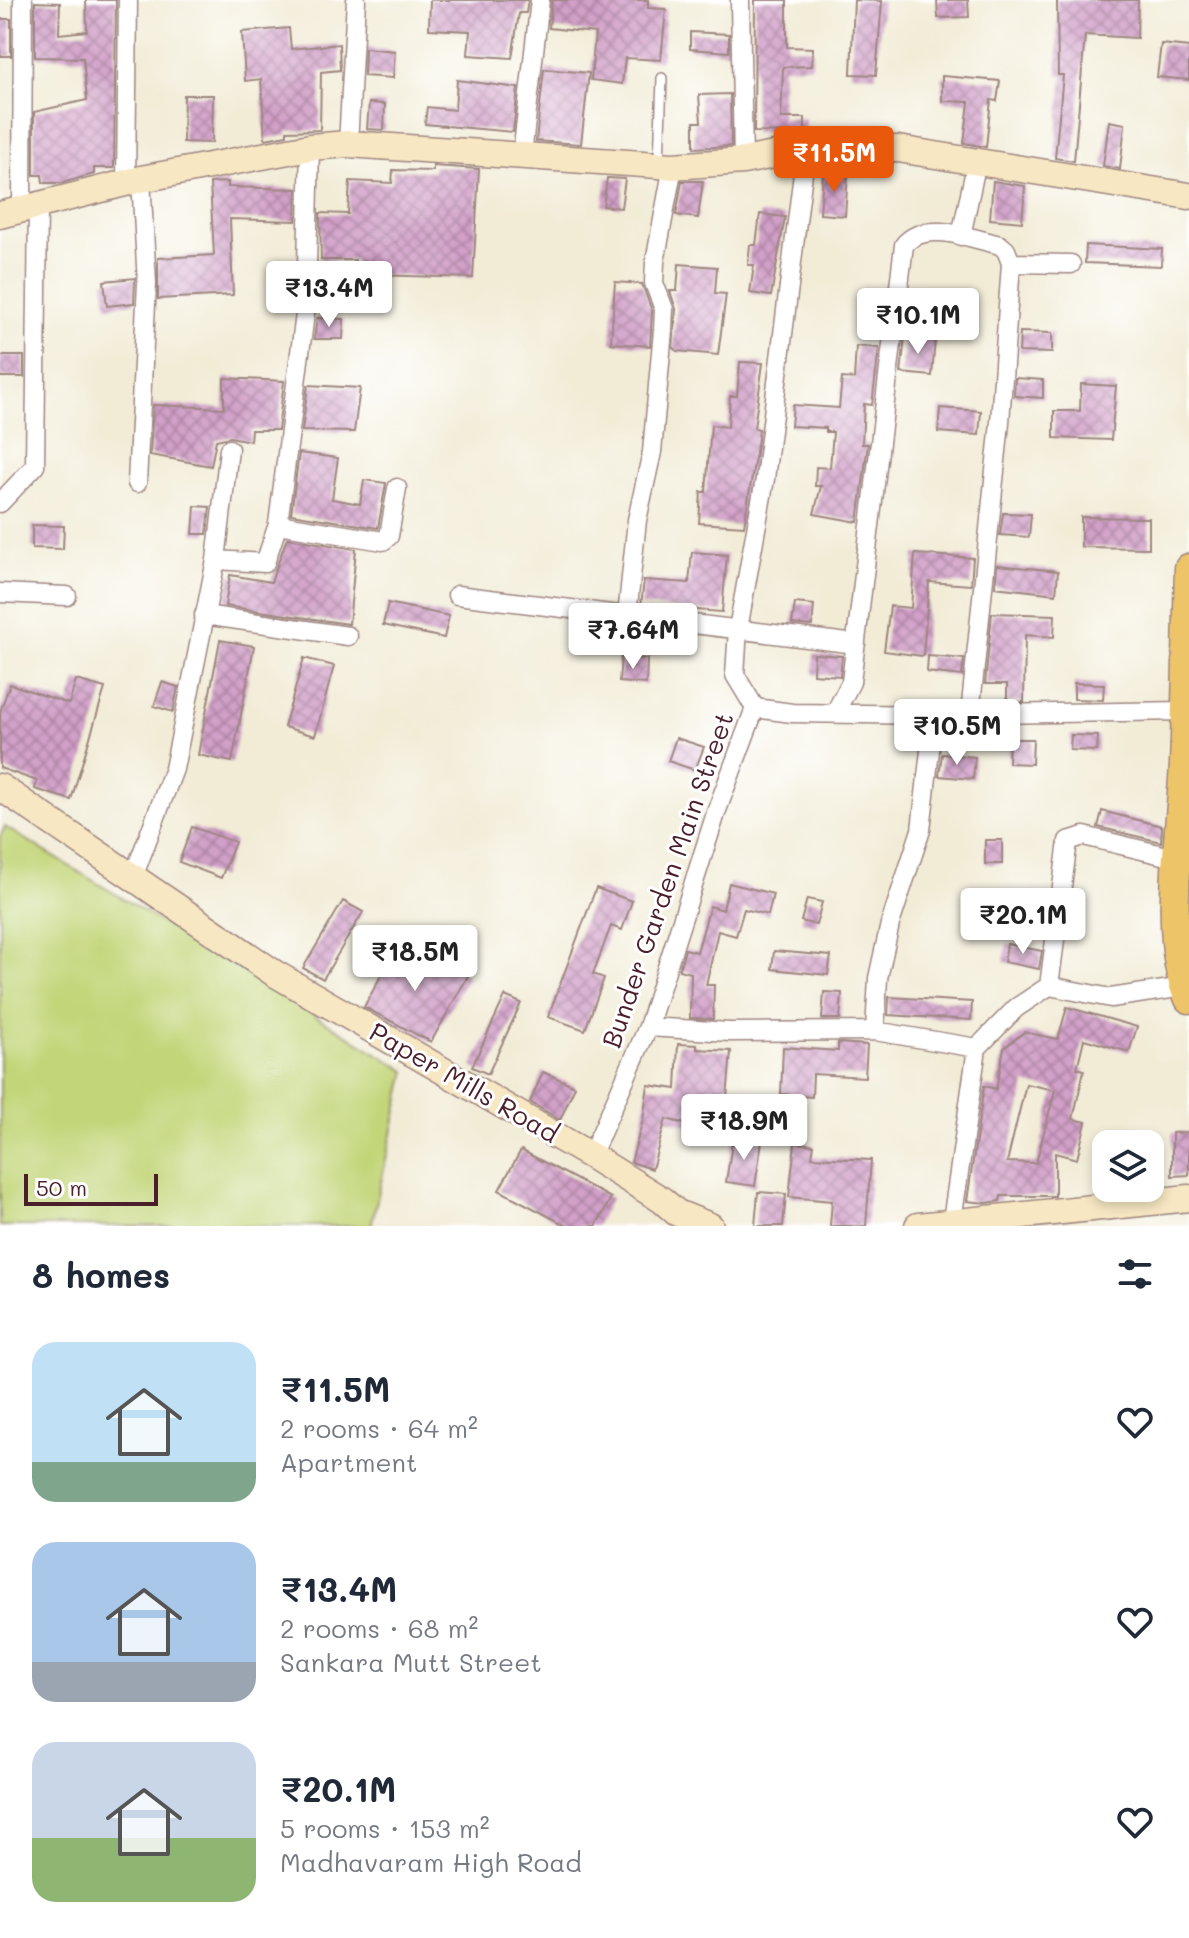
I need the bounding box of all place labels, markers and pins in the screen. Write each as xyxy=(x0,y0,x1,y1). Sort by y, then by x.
pin: ₹11.5M xyxy=(769,126,899,194)
pin: ₹13.4M xyxy=(264,261,394,329)
pin: ₹10.1M xyxy=(853,288,983,356)
pin: ₹7.64M xyxy=(568,603,698,671)
pin: ₹10.5M xyxy=(892,699,1022,767)
pin: ₹20.1M xyxy=(958,888,1088,956)
pin: ₹18.5M xyxy=(350,925,480,993)
pin: ₹18.9M xyxy=(679,1094,809,1162)

